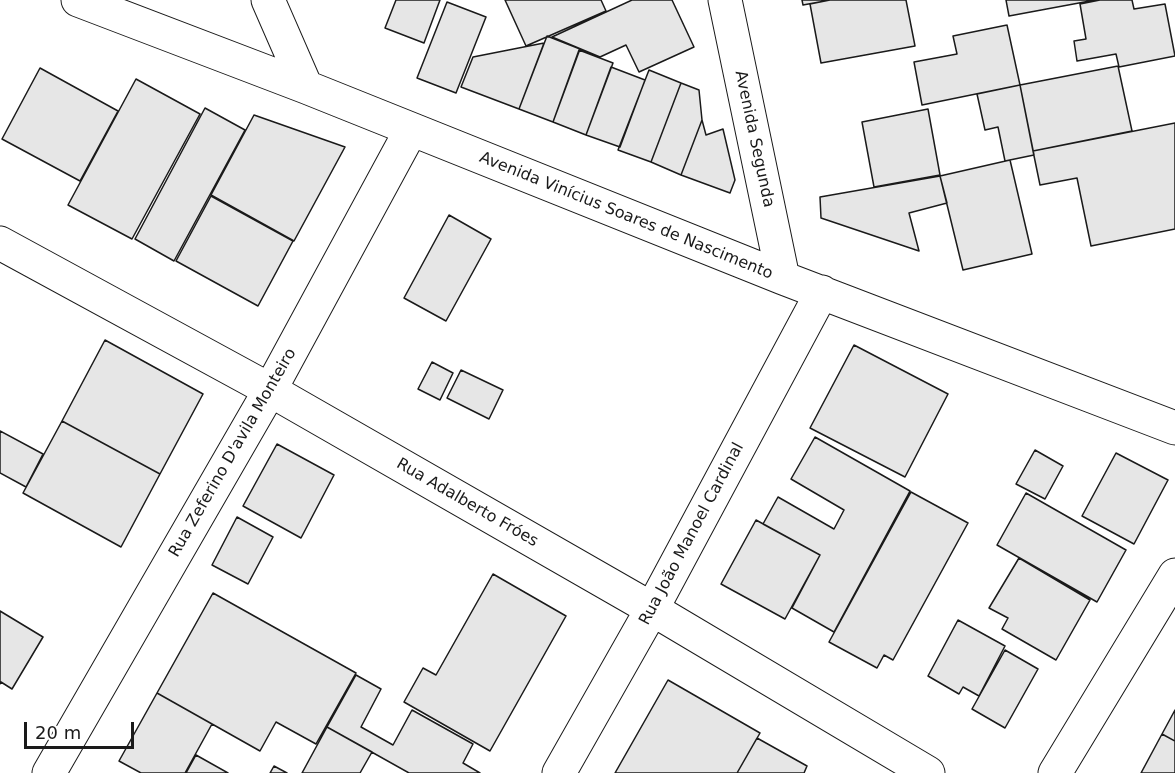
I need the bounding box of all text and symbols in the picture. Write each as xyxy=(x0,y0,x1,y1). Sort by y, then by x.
street label: Avenida Segunda xyxy=(730,69,778,209)
street label: Avenida Vinícius Soares de Nascimento xyxy=(477,148,775,284)
street label: Rua Zeferino D'avila Monteiro xyxy=(165,345,301,561)
street label: Rua João Manoel Cardinal xyxy=(636,440,748,628)
street label: Rua Adalberto Fróes xyxy=(393,455,541,551)
scale bar xyxy=(27,710,136,748)
text: 20 m xyxy=(35,722,81,743)

